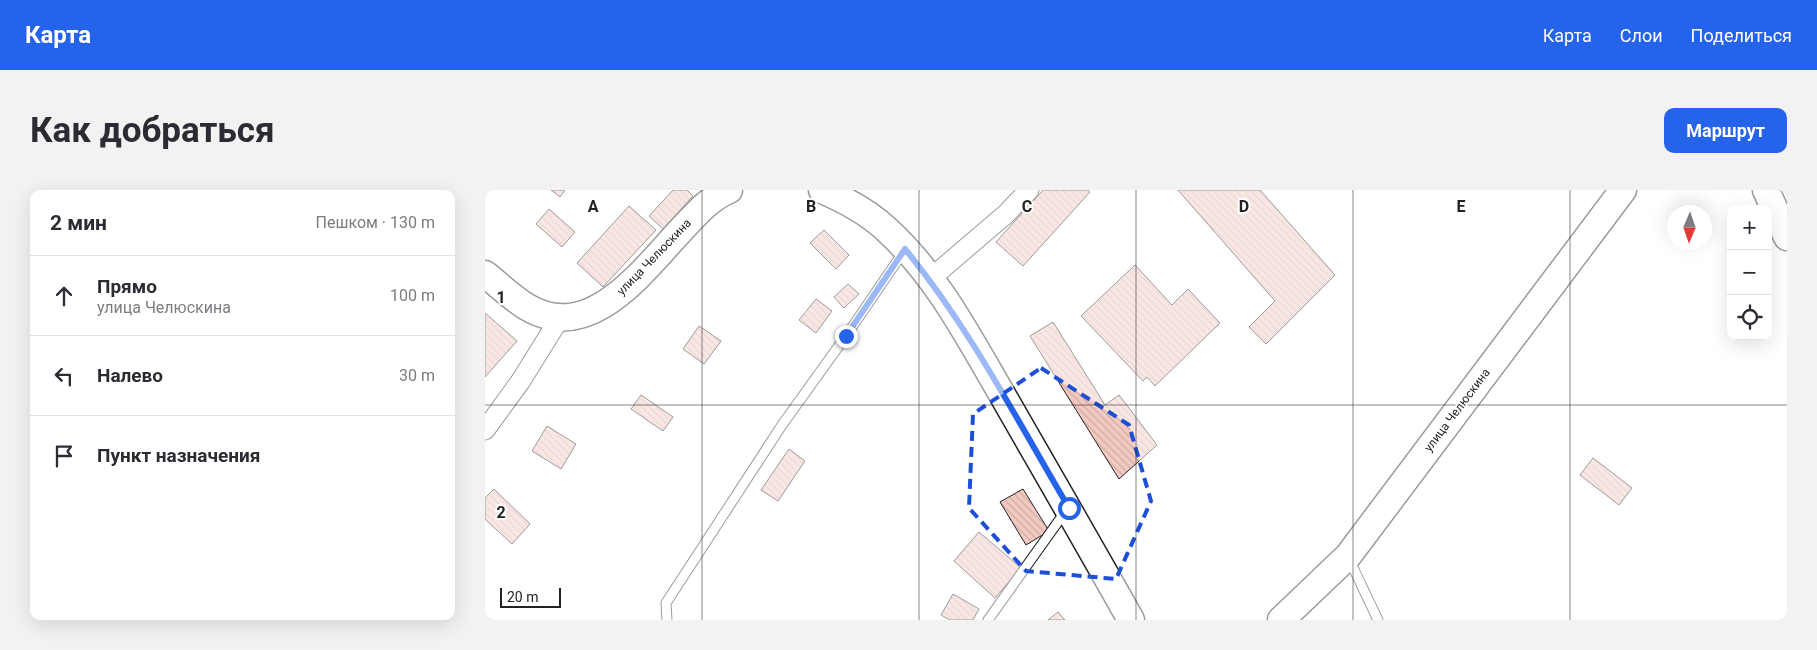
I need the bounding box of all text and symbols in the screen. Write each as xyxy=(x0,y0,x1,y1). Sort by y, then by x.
text: Карта xyxy=(25,21,91,49)
text: Карта xyxy=(1543,25,1592,46)
text: Слои xyxy=(1620,25,1663,46)
text: Поделиться xyxy=(1691,25,1792,46)
button: Маршрут xyxy=(1664,108,1787,153)
text: Как добраться xyxy=(30,110,275,151)
text: A xyxy=(588,197,599,216)
text: B xyxy=(806,197,816,216)
text: C xyxy=(1022,197,1032,216)
text: D xyxy=(1239,197,1249,216)
text: E xyxy=(1457,197,1466,216)
north arrow xyxy=(1667,205,1712,250)
map controls xyxy=(1727,205,1772,340)
button: + xyxy=(1727,205,1772,250)
text: 2 мин xyxy=(50,211,107,235)
text: Пешком · 130 m xyxy=(316,213,435,232)
street label: улица Челюскина xyxy=(614,216,694,298)
button: − xyxy=(1727,250,1772,295)
text: Прямо xyxy=(97,275,157,298)
icon: ahead xyxy=(50,282,78,310)
text: 100 m xyxy=(390,286,435,305)
text: 1 xyxy=(496,288,506,307)
button: locate xyxy=(1727,295,1772,340)
text: улица Челюскина xyxy=(97,298,231,317)
route end xyxy=(835,325,858,348)
icon: left xyxy=(50,362,78,390)
text: Налево xyxy=(97,364,163,387)
text: 30 m xyxy=(399,366,435,385)
street label: улица Челюскина xyxy=(1421,366,1493,454)
icon: arrive xyxy=(50,442,78,470)
text: Пункт назначения xyxy=(97,444,260,467)
route start xyxy=(1058,497,1081,520)
text: 2 xyxy=(496,503,506,522)
scale bar xyxy=(500,585,561,608)
text: 20 m xyxy=(507,589,539,605)

